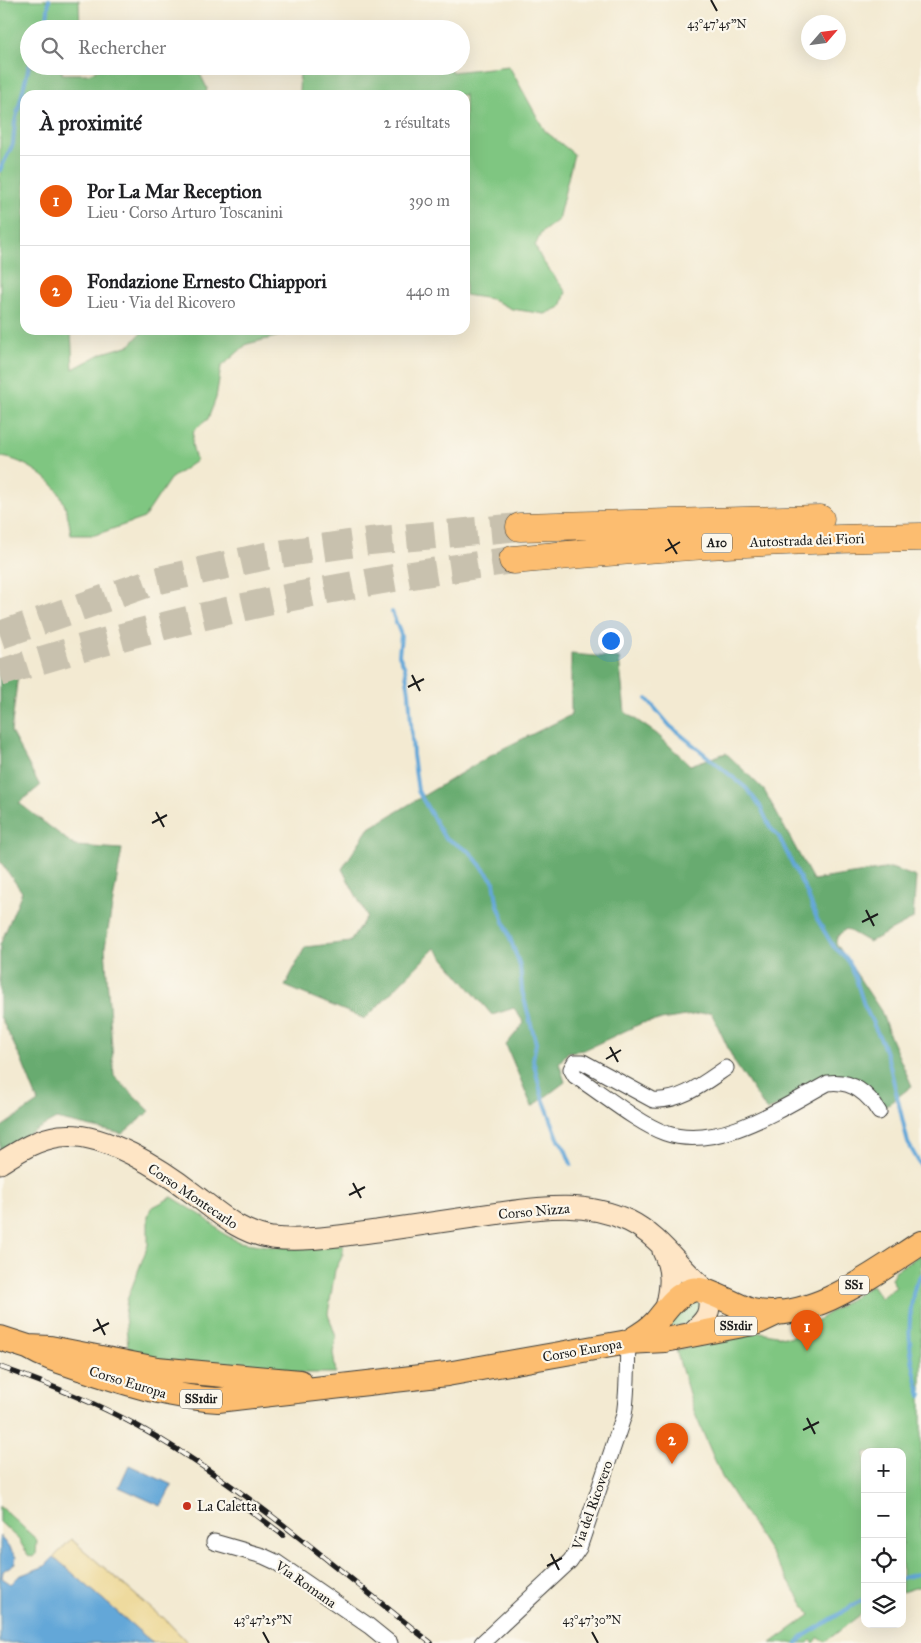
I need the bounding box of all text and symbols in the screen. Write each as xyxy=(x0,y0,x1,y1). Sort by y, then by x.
north arrow xyxy=(801,15,846,60)
text: 43°47'45"N xyxy=(687,17,747,31)
search box xyxy=(20,20,470,75)
icon: search xyxy=(38,34,66,62)
text: Rechercher xyxy=(78,36,166,59)
text: À proximité xyxy=(40,110,142,136)
text: 2 résultats xyxy=(384,113,450,132)
text: Por La Mar Reception xyxy=(87,180,262,203)
text: 1 xyxy=(53,191,59,210)
text: 390 m xyxy=(409,191,450,210)
text: Lieu · Corso Arturo Toscanini xyxy=(87,203,283,222)
text: Fondazione Ernesto Chiappori xyxy=(87,270,327,293)
text: 2 xyxy=(52,281,60,300)
text: 440 m xyxy=(406,281,450,300)
text: Lieu · Via del Ricovero xyxy=(87,293,236,312)
street label: Autostrada dei Fiori xyxy=(748,530,865,551)
road number: A10 xyxy=(702,534,732,552)
your location xyxy=(598,628,624,654)
street label: Corso Montecarlo xyxy=(145,1160,241,1233)
street label: Corso Nizza xyxy=(498,1200,571,1223)
road number: SS1 xyxy=(839,1276,869,1294)
pin: 1 xyxy=(791,1310,823,1351)
road number: SS1dir xyxy=(715,1316,757,1335)
street label: Corso Europa xyxy=(541,1335,623,1366)
street label: Corso Europa xyxy=(87,1363,169,1402)
road number: SS1dir xyxy=(180,1390,222,1408)
pin: 2 xyxy=(656,1423,688,1464)
map controls xyxy=(861,1448,906,1628)
button: + xyxy=(861,1448,906,1493)
street label: Via del Ricovero xyxy=(568,1458,616,1553)
button: − xyxy=(861,1493,906,1538)
place label: La Caletta xyxy=(197,1498,257,1515)
marker: La Caletta xyxy=(181,1500,193,1512)
button: locate xyxy=(861,1538,906,1583)
street label: Via Romana xyxy=(271,1557,340,1612)
button: layers xyxy=(861,1583,906,1628)
text: 43°47'25"N xyxy=(234,1613,292,1627)
text: 43°47'30"N xyxy=(563,1613,621,1627)

